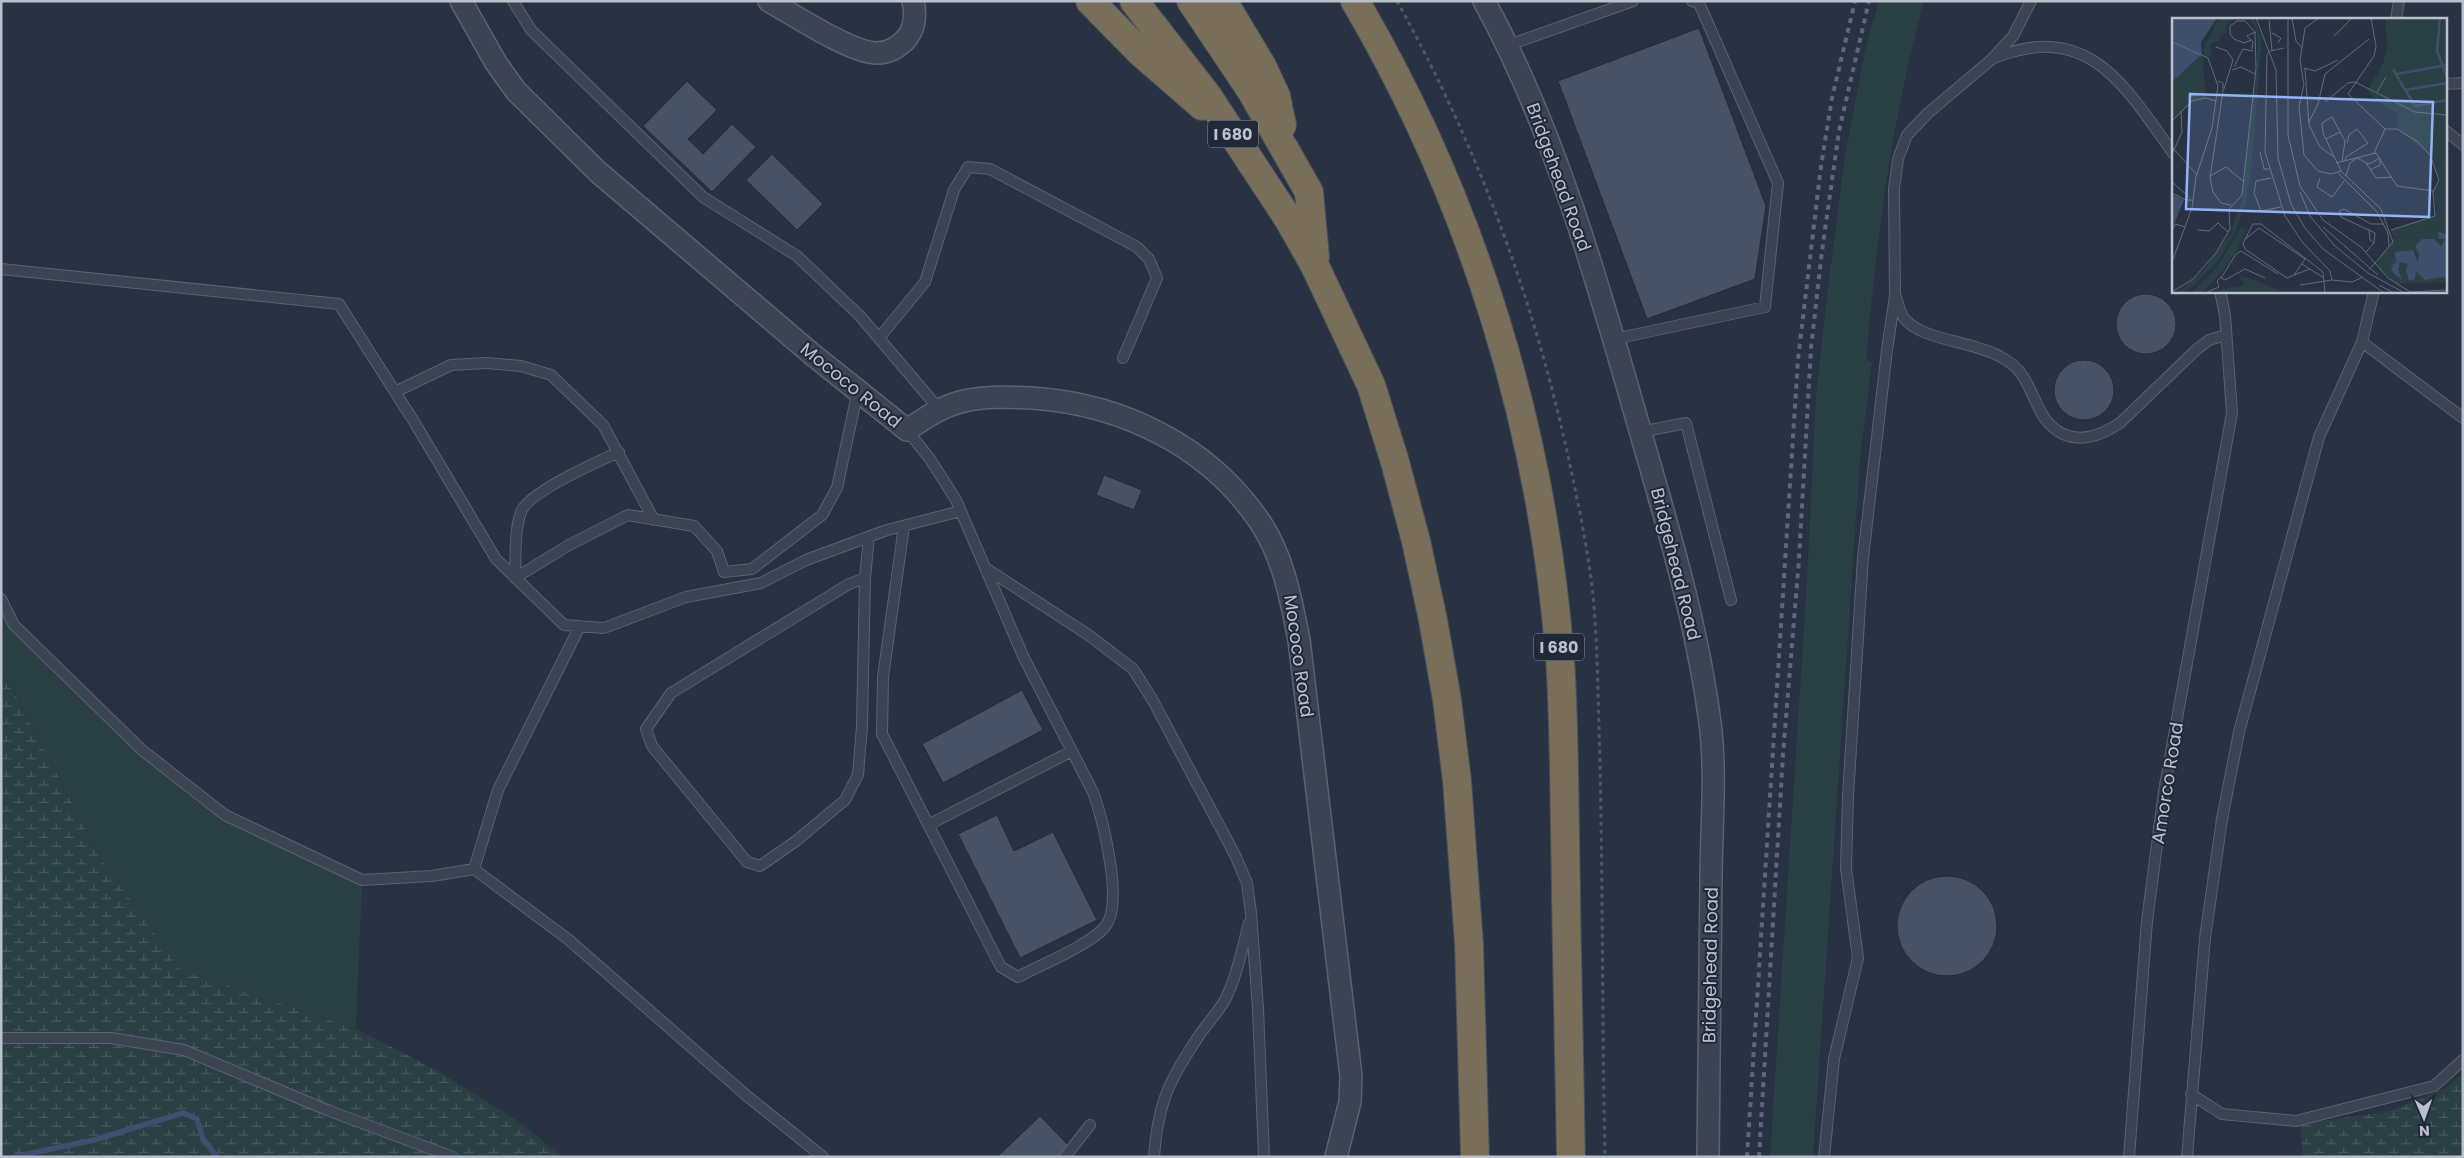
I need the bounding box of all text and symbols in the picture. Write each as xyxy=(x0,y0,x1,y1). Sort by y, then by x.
inset map xyxy=(2172,18,2446,292)
street label: Bridgehead Road xyxy=(1521,99,1597,255)
road number: I 680 xyxy=(1208,120,1258,148)
street label: Mococo Road xyxy=(795,336,907,434)
street label: Bridgehead Road xyxy=(1645,485,1707,643)
street label: Mococo Road xyxy=(1278,593,1320,719)
road number: I 680 xyxy=(1534,634,1584,660)
street label: Amorco Road xyxy=(2145,720,2189,846)
street label: Bridgehead Road xyxy=(1696,887,1724,1043)
north arrow xyxy=(2399,1093,2449,1143)
text: N xyxy=(2419,1121,2430,1141)

